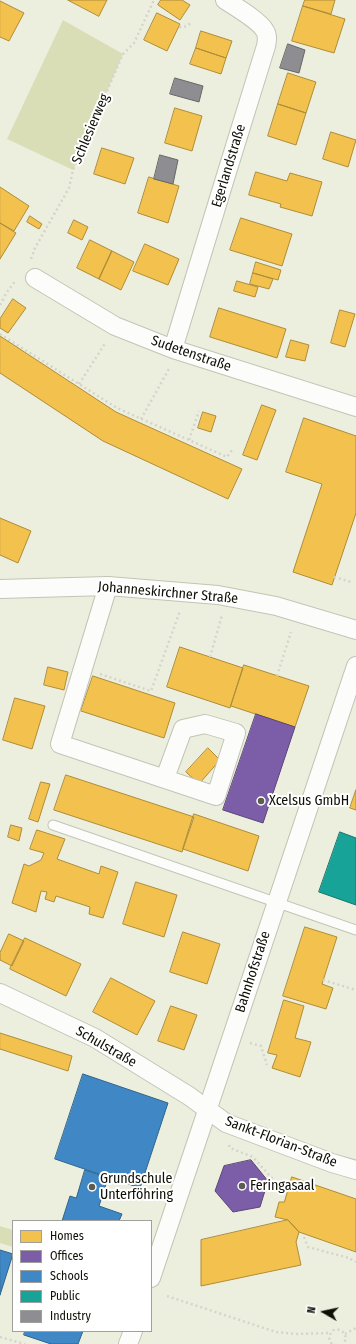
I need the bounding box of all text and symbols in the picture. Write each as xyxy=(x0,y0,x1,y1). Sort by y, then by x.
street label: Schlesierweg xyxy=(69,91,113,167)
street label: Egerlandstraße xyxy=(208,122,250,210)
street label: Sudetenstraße xyxy=(149,332,233,376)
street label: Johanneskirchner Straße xyxy=(97,579,239,607)
place label: Xcelsus GmbH xyxy=(269,793,349,809)
marker: Xcelsus GmbH xyxy=(256,796,266,806)
street label: Bahnhofstraße xyxy=(232,929,274,1015)
street label: Schulstraße xyxy=(73,1023,139,1071)
street label: Sankt-Florian-Straße xyxy=(223,1113,339,1171)
place label: Grundschule Unterföhring xyxy=(100,1171,173,1204)
place label: Feringasaal xyxy=(250,1178,315,1194)
marker: Feringasaal xyxy=(237,1181,247,1191)
marker: Grundschule Unterföhring xyxy=(87,1182,97,1192)
legend xyxy=(12,1220,152,1332)
text: Homes xyxy=(50,1229,84,1243)
text: Offices xyxy=(50,1249,83,1263)
text: Schools xyxy=(50,1269,88,1283)
text: Public xyxy=(50,1289,80,1303)
north arrow xyxy=(304,1292,344,1332)
text: N xyxy=(305,1306,319,1314)
text: Industry xyxy=(50,1309,91,1323)

